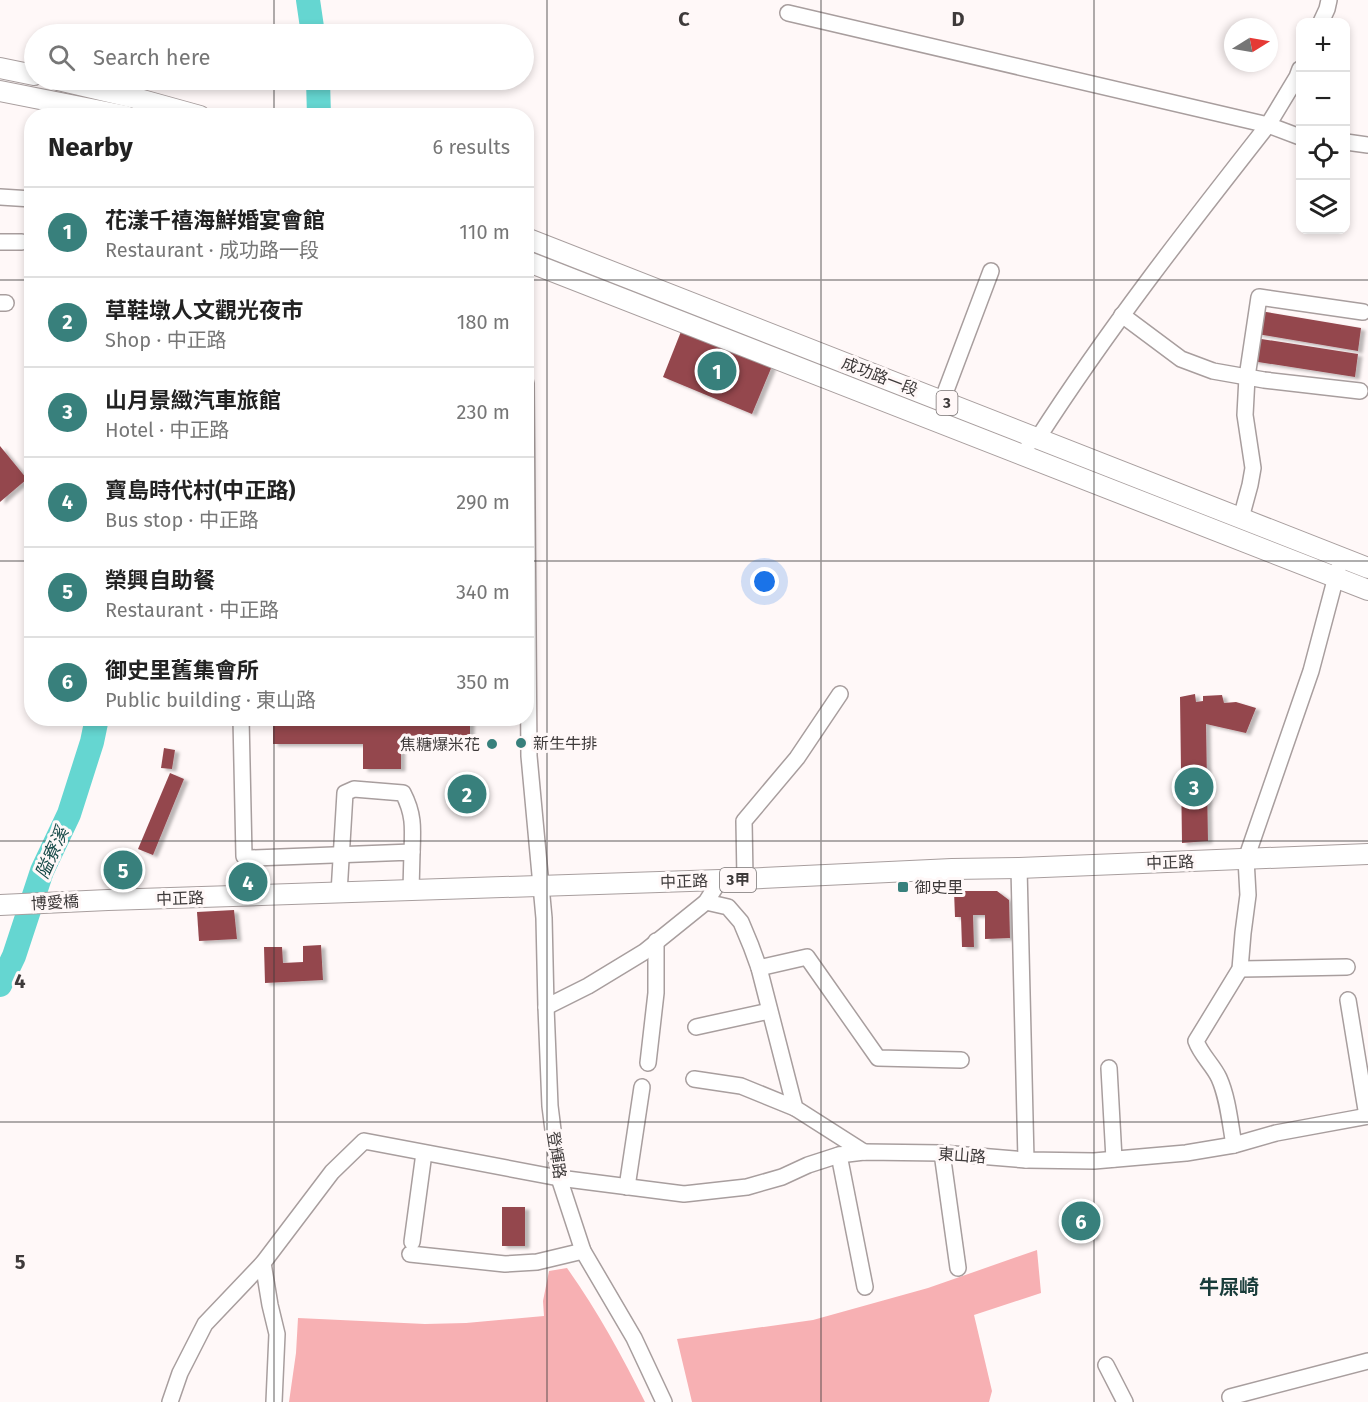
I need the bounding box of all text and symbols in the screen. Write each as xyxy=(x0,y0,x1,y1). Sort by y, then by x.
text: C xyxy=(678,7,690,31)
text: D xyxy=(951,7,965,31)
north arrow xyxy=(1224,18,1278,72)
map controls xyxy=(1296,18,1350,234)
button: + xyxy=(1296,18,1350,72)
search box xyxy=(24,24,534,90)
icon: search xyxy=(45,41,78,74)
text: Search here xyxy=(93,44,211,71)
button: − xyxy=(1296,72,1350,126)
button: locate xyxy=(1296,126,1350,180)
text: Nearby xyxy=(48,132,133,163)
text: 6 results xyxy=(433,135,510,159)
button: layers xyxy=(1296,180,1350,234)
text: 花漾千禧海鮮婚宴會館 xyxy=(105,207,325,234)
text: 1 xyxy=(63,220,72,244)
text: 110 m xyxy=(459,220,510,244)
text: Restaurant · 成功路一段 xyxy=(105,238,319,262)
text: 草鞋墩人文觀光夜市 xyxy=(105,297,303,324)
text: 2 xyxy=(62,310,73,334)
text: 180 m xyxy=(457,310,510,334)
text: Shop · 中正路 xyxy=(105,328,227,352)
pin: 1 xyxy=(698,348,736,394)
street label: 成功路一段 xyxy=(839,353,921,400)
text: 山月景緻汽車旅館 xyxy=(105,387,281,414)
road number: 3 xyxy=(936,391,958,415)
text: 3 xyxy=(62,400,73,424)
text: 230 m xyxy=(457,400,510,424)
text: Hotel · 中正路 xyxy=(105,418,229,442)
text: 寶島時代村(中正路) xyxy=(105,477,295,504)
text: 4 xyxy=(62,490,73,514)
text: 290 m xyxy=(456,490,510,514)
text: Bus stop · 中正路 xyxy=(105,508,259,532)
text: 榮興自助餐 xyxy=(105,567,215,594)
your location xyxy=(750,567,779,596)
text: 5 xyxy=(62,580,73,604)
text: 340 m xyxy=(456,580,510,604)
text: Restaurant · 中正路 xyxy=(105,598,279,622)
text: 御史里舊集會所 xyxy=(105,657,259,684)
text: 6 xyxy=(62,670,73,694)
text: 350 m xyxy=(456,670,510,694)
text: Public building · 東山路 xyxy=(105,688,316,712)
place label: 新生牛排 xyxy=(533,734,597,753)
place label: 焦糖爆米花 xyxy=(400,735,480,754)
marker: 新生牛排 xyxy=(514,736,528,750)
marker: 焦糖爆米花 xyxy=(485,737,499,751)
pin: 3 xyxy=(1174,764,1214,810)
pin: 2 xyxy=(448,772,486,816)
water label: 隘寮溪 xyxy=(31,821,74,882)
pin: 5 xyxy=(104,848,142,892)
street label: 中正路 xyxy=(1146,852,1194,873)
pin: 4 xyxy=(228,860,268,904)
road number: 3甲 xyxy=(720,868,756,892)
street label: 中正路 xyxy=(660,871,708,892)
place label: 御史里 xyxy=(915,878,963,897)
marker: 御史里 xyxy=(896,880,910,894)
street label: 中正路 xyxy=(156,888,204,909)
street label: 博愛橋 xyxy=(31,892,79,913)
text: 4 xyxy=(14,969,26,993)
street label: 登輝路 xyxy=(543,1130,570,1180)
street label: 東山路 xyxy=(937,1144,987,1167)
pin: 6 xyxy=(1062,1198,1100,1244)
text: 5 xyxy=(15,1250,26,1274)
district label: 牛屎崎 xyxy=(1199,1275,1259,1299)

